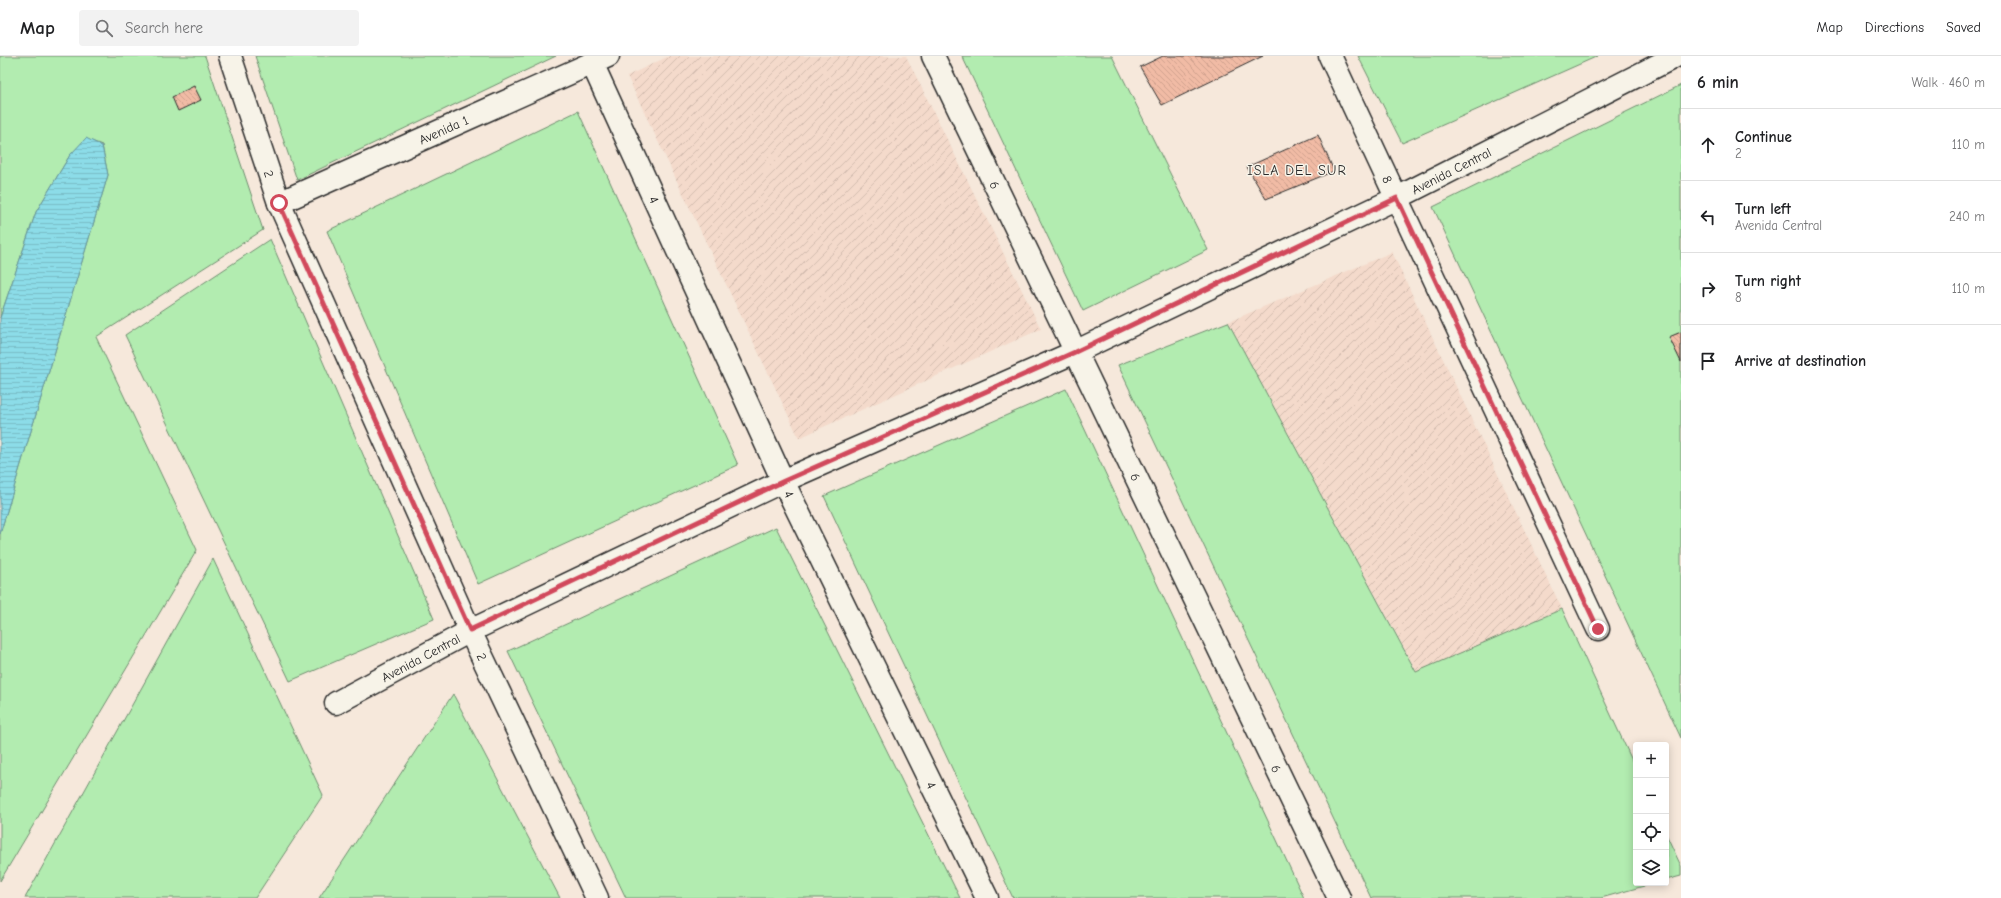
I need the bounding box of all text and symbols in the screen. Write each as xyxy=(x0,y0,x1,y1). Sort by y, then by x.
search box xyxy=(79,10,359,46)
text: Map xyxy=(20,17,55,39)
icon: search xyxy=(93,17,115,39)
text: Search here xyxy=(125,19,203,37)
text: Map xyxy=(1816,19,1843,36)
text: Directions xyxy=(1865,19,1924,36)
text: Saved xyxy=(1946,19,1981,36)
text: 6 min xyxy=(1697,73,1739,92)
text: Walk · 460 m xyxy=(1911,75,1985,90)
street label: Avenida 1 xyxy=(416,112,470,147)
text: Continue xyxy=(1735,128,1792,146)
icon: ahead xyxy=(1697,134,1719,156)
text: 110 m xyxy=(1952,137,1985,152)
street label: Avenida Central xyxy=(1409,144,1493,197)
text: 2 xyxy=(1735,146,1742,161)
district label: ISLA DEL SUR xyxy=(1247,162,1347,179)
street label: 2 xyxy=(261,168,277,179)
street label: 8 xyxy=(1379,173,1396,186)
street label: 6 xyxy=(987,178,1003,191)
street label: 4 xyxy=(646,193,662,205)
route start xyxy=(270,194,288,212)
text: Turn left xyxy=(1735,200,1791,218)
icon: left xyxy=(1697,206,1719,228)
text: 240 m xyxy=(1949,209,1985,224)
text: Avenida Central xyxy=(1735,218,1822,233)
text: Turn right xyxy=(1735,272,1801,290)
icon: right xyxy=(1697,278,1719,300)
text: 110 m xyxy=(1952,281,1985,296)
text: 8 xyxy=(1735,290,1742,305)
icon: arrive xyxy=(1697,350,1719,372)
text: Arrive at destination xyxy=(1735,352,1866,370)
street label: 6 xyxy=(1128,470,1144,483)
street label: 4 xyxy=(781,488,797,500)
route end xyxy=(1589,620,1607,638)
street label: Avenida Central xyxy=(379,630,463,685)
street label: 2 xyxy=(474,650,491,663)
map controls xyxy=(1633,742,1669,886)
button: + xyxy=(1633,742,1669,778)
street label: 6 xyxy=(1268,762,1285,775)
button: − xyxy=(1633,778,1669,814)
street label: 4 xyxy=(924,779,940,791)
button: locate xyxy=(1633,814,1669,850)
button: layers xyxy=(1633,850,1669,886)

